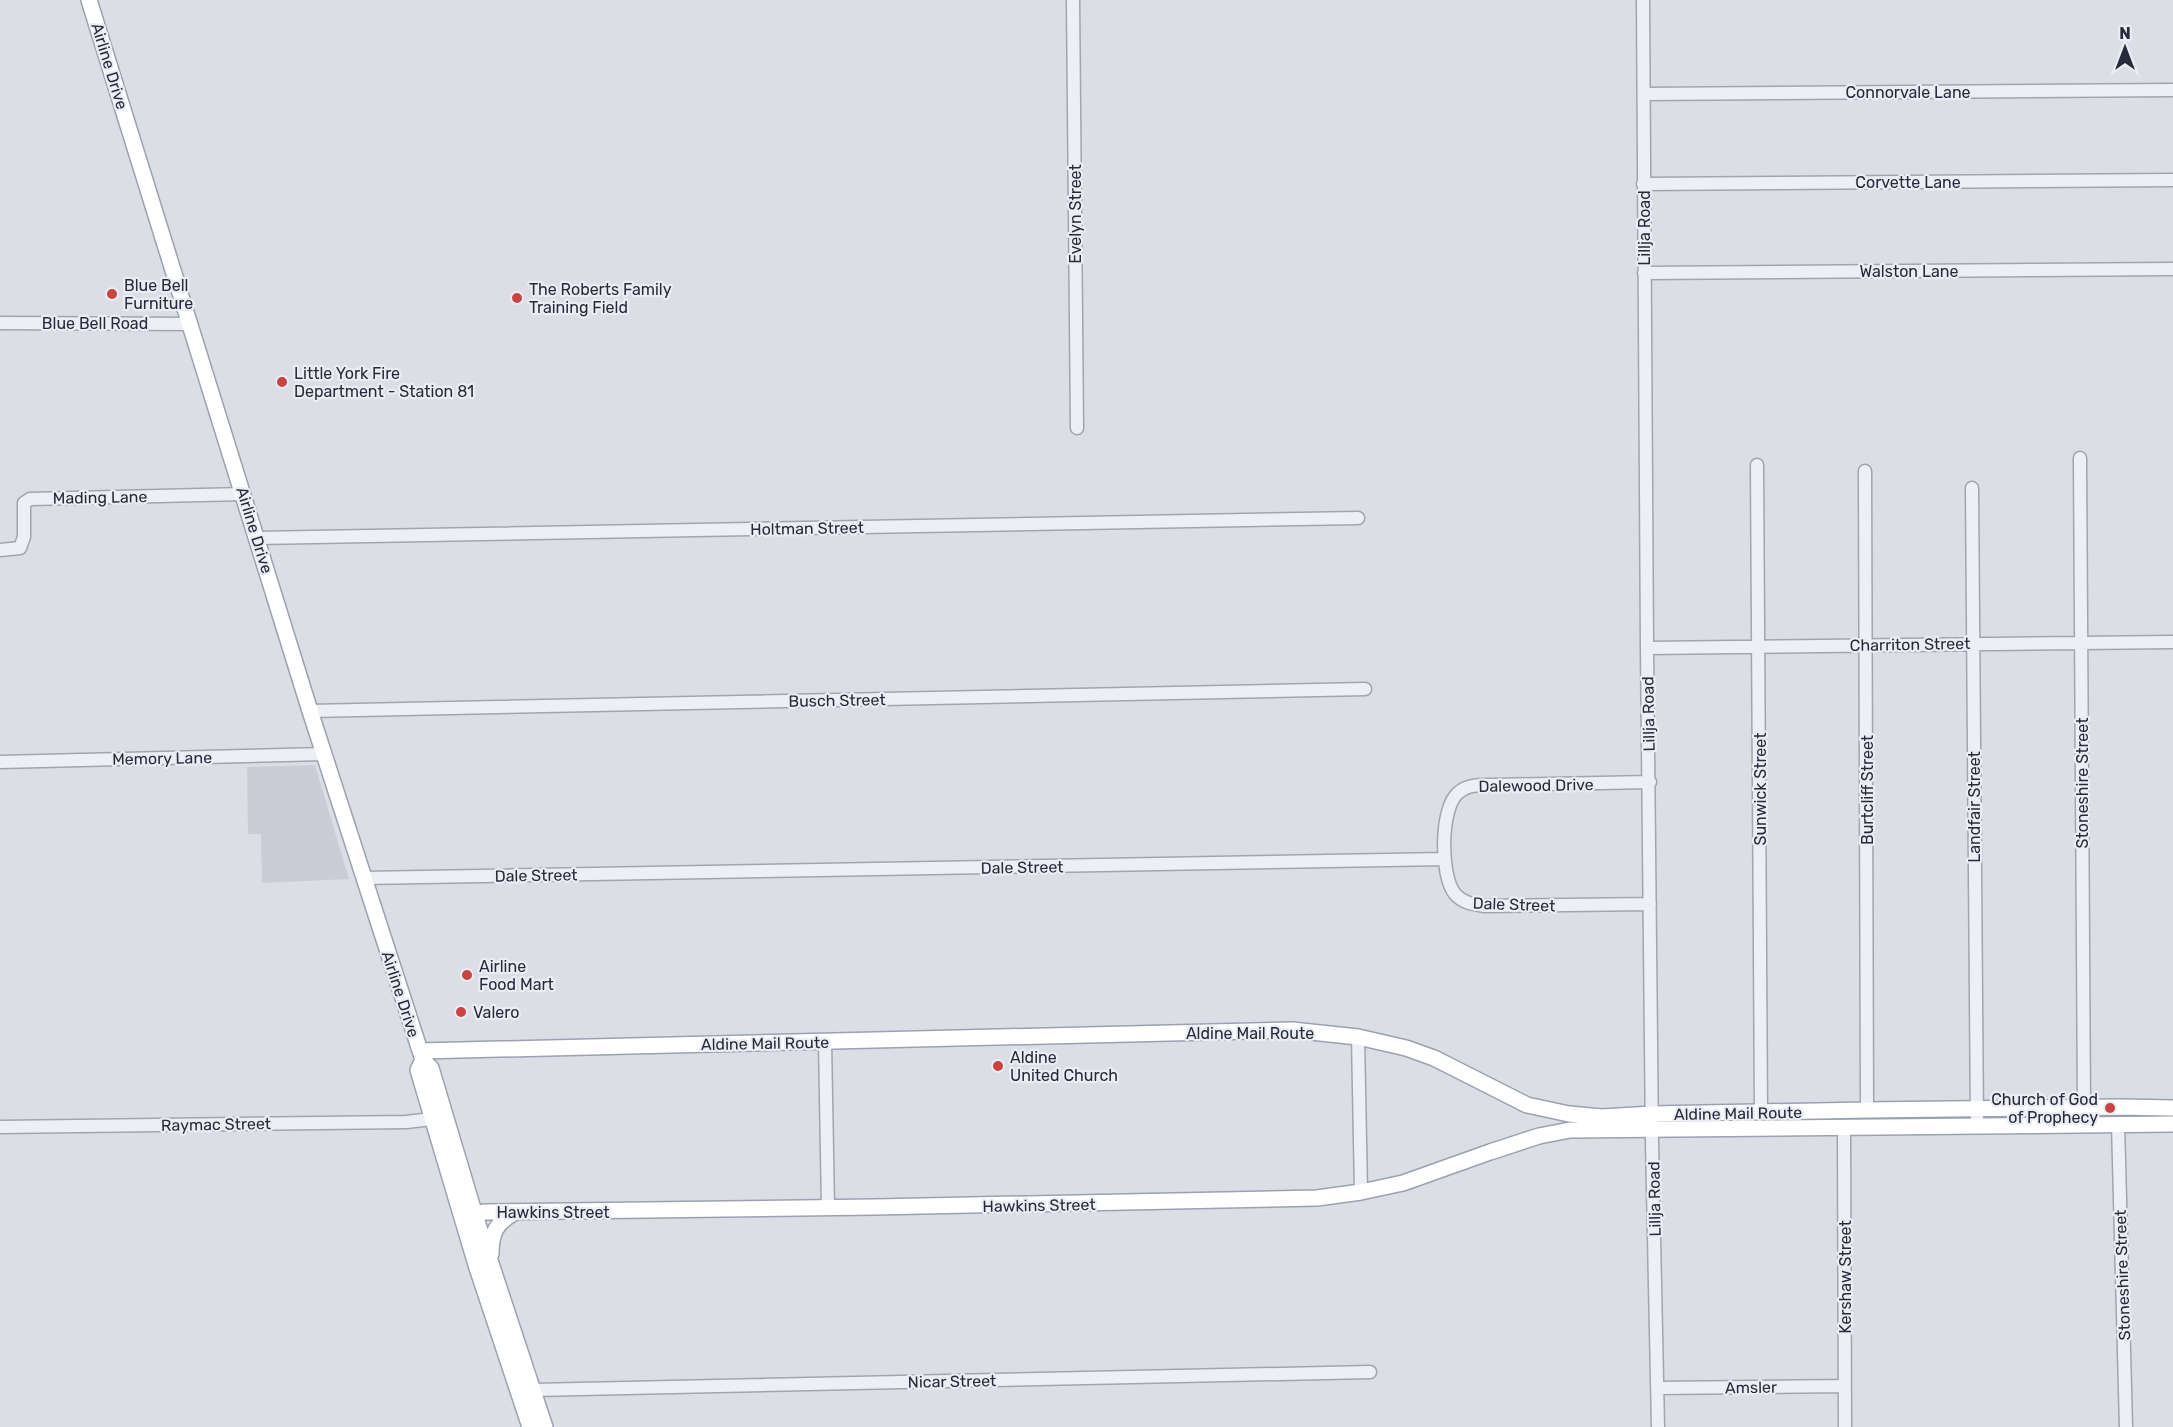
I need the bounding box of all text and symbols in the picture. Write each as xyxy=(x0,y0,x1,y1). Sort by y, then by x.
north arrow xyxy=(2095,18,2155,78)
street label: Airline Drive xyxy=(87,21,132,112)
text: N xyxy=(2119,24,2131,43)
street label: Connorvale Lane xyxy=(1845,83,1971,102)
street label: Evelyn Street xyxy=(1066,164,1085,264)
street label: Corvette Lane xyxy=(1855,173,1961,192)
street label: Lillja Road xyxy=(1635,190,1654,266)
street label: Walston Lane xyxy=(1860,262,1958,281)
place label: Blue Bell Furniture xyxy=(124,276,193,313)
place label: The Roberts Family Training Field xyxy=(529,280,672,317)
marker: Blue Bell Furniture xyxy=(105,287,119,301)
marker: The Roberts Family Training Field xyxy=(510,291,524,305)
street label: Blue Bell Road xyxy=(42,314,148,333)
place label: Little York Fire Department - Station 81 xyxy=(294,364,474,401)
marker: Little York Fire Department - Station 81 xyxy=(275,375,289,389)
street label: Airline Drive xyxy=(232,485,277,576)
street label: Mading Lane xyxy=(53,487,148,508)
street label: Holtman Street xyxy=(750,518,864,539)
street label: Charriton Street xyxy=(1850,634,1970,655)
street label: Lillja Road xyxy=(1638,676,1659,752)
street label: Busch Street xyxy=(788,690,886,711)
street label: Stoneshire Street xyxy=(2073,718,2092,848)
street label: Sunwick Street xyxy=(1751,733,1770,845)
street label: Burtcliff Street xyxy=(1858,735,1877,845)
street label: Memory Lane xyxy=(112,748,212,769)
street label: Landfair Street xyxy=(1965,751,1984,863)
street label: Dalewood Drive xyxy=(1478,775,1594,796)
street label: Dale Street xyxy=(980,857,1064,878)
street label: Dale Street xyxy=(494,865,578,886)
street label: Dale Street xyxy=(1472,894,1556,915)
street label: Airline Drive xyxy=(378,949,423,1040)
place label: Airline Food Mart xyxy=(479,957,554,994)
marker: Airline Food Mart xyxy=(460,968,474,982)
place label: Valero xyxy=(473,1003,519,1022)
marker: Valero xyxy=(454,1005,468,1019)
street label: Aldine Mail Route xyxy=(1186,1024,1314,1043)
street label: Aldine Mail Route xyxy=(701,1033,829,1054)
place label: Aldine United Church xyxy=(1010,1048,1118,1085)
marker: Aldine United Church xyxy=(991,1059,1005,1073)
place label: Church of God of Prophecy xyxy=(1991,1090,2098,1127)
marker: Church of God of Prophecy xyxy=(2103,1101,2117,1115)
street label: Aldine Mail Route xyxy=(1674,1103,1802,1124)
street label: Raymac Street xyxy=(161,1114,271,1135)
street label: Lillja Road xyxy=(1644,1161,1665,1237)
street label: Hawkins Street xyxy=(982,1195,1096,1216)
street label: Hawkins Street xyxy=(496,1203,610,1222)
street label: Stoneshire Street xyxy=(2111,1209,2134,1341)
street label: Kershaw Street xyxy=(1836,1220,1855,1334)
street label: Nicar Street xyxy=(908,1371,996,1392)
street label: Amsler xyxy=(1725,1378,1777,1397)

